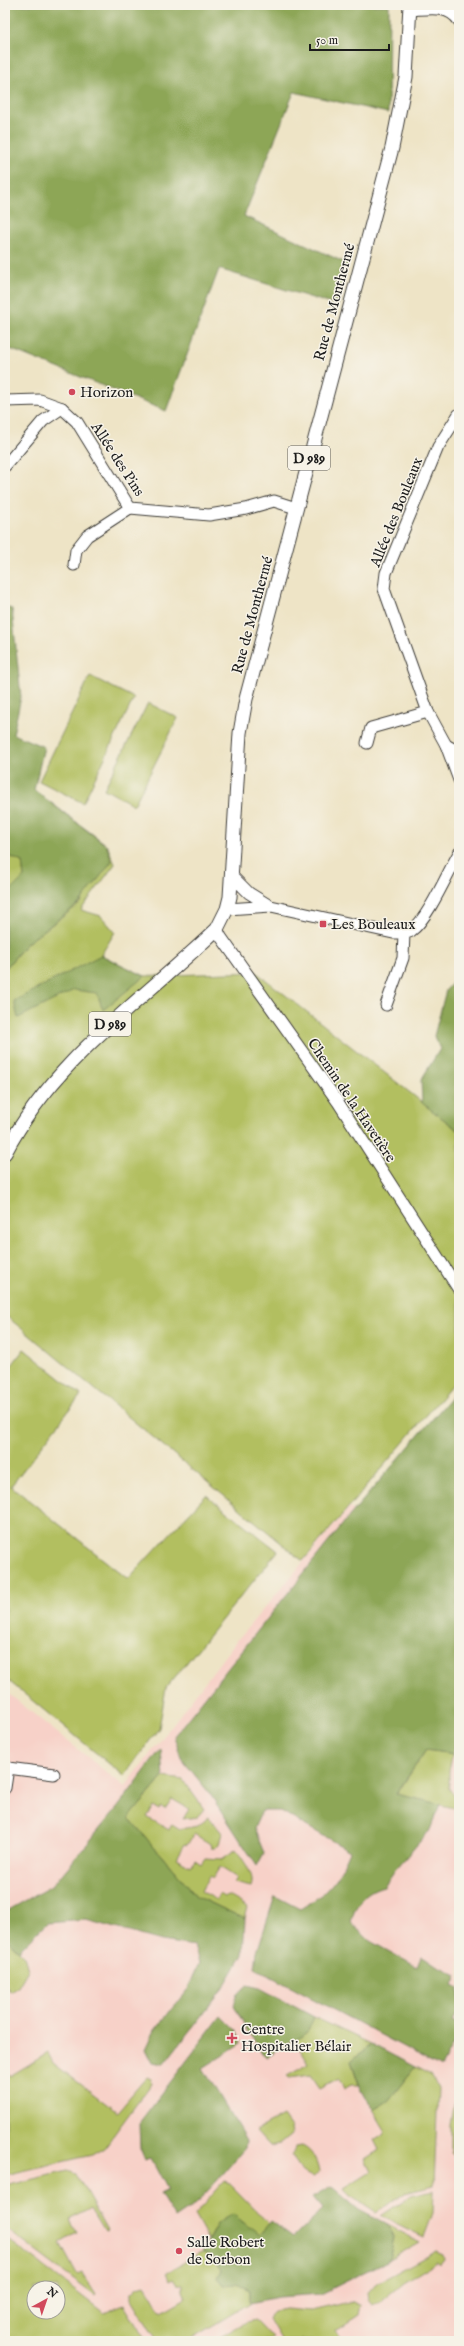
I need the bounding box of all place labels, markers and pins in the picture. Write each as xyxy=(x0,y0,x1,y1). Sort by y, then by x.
place label: Horizon xyxy=(80,383,133,402)
marker: Horizon xyxy=(67,387,77,397)
place label: Les Bouleaux xyxy=(331,915,416,934)
marker: Les Bouleaux xyxy=(318,919,328,929)
place label: Centre Hospitalier Bélair xyxy=(241,2020,352,2056)
marker: Centre Hospitalier Bélair xyxy=(226,2032,238,2044)
place label: Salle Robert de Sorbon xyxy=(187,2233,264,2269)
marker: Salle Robert de Sorbon xyxy=(174,2246,184,2256)

